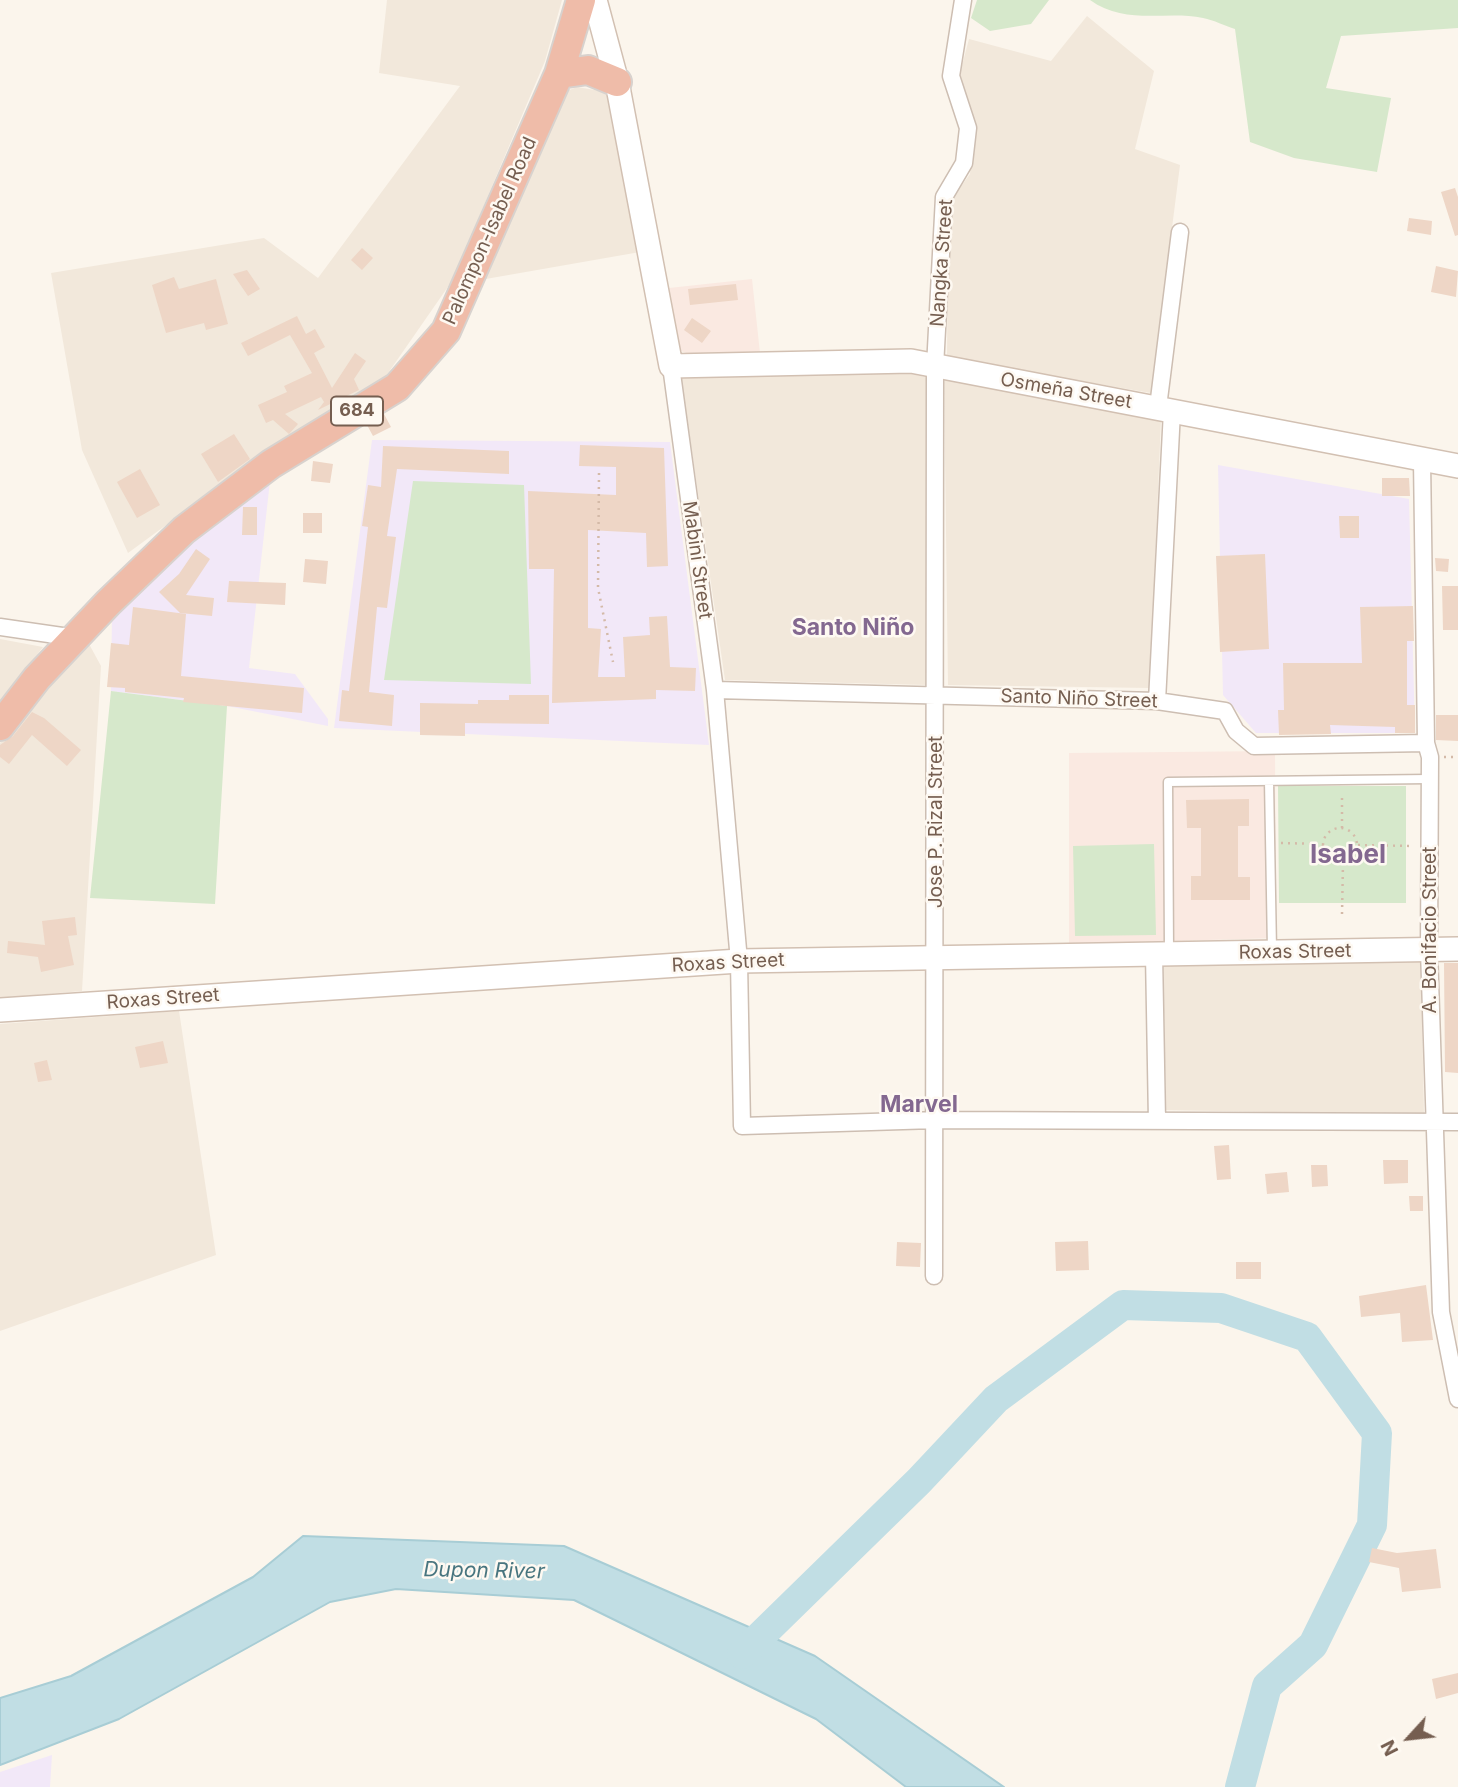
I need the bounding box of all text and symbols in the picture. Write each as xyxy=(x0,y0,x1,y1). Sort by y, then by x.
street label: Palompon-Isabel Road xyxy=(438,134,542,328)
street label: Nangka Street xyxy=(926,198,958,328)
street label: Osmeña Street xyxy=(998,368,1134,414)
road number: 684 xyxy=(331,396,383,426)
street label: Mabini Street xyxy=(677,500,717,620)
district label: Santo Niño xyxy=(792,614,914,642)
street label: Santo Niño Street xyxy=(1000,685,1158,713)
street label: Jose P. Rizal Street xyxy=(925,736,947,908)
district label: Isabel xyxy=(1310,839,1386,871)
street label: A. Bonifacio Street xyxy=(1419,847,1441,1013)
street label: Roxas Street xyxy=(1238,940,1352,964)
street label: Roxas Street xyxy=(671,949,785,977)
street label: Roxas Street xyxy=(106,984,220,1014)
district label: Marvel xyxy=(880,1091,958,1119)
water label: Dupon River xyxy=(423,1557,545,1585)
north arrow xyxy=(1374,1703,1444,1773)
text: N xyxy=(1376,1736,1403,1759)

